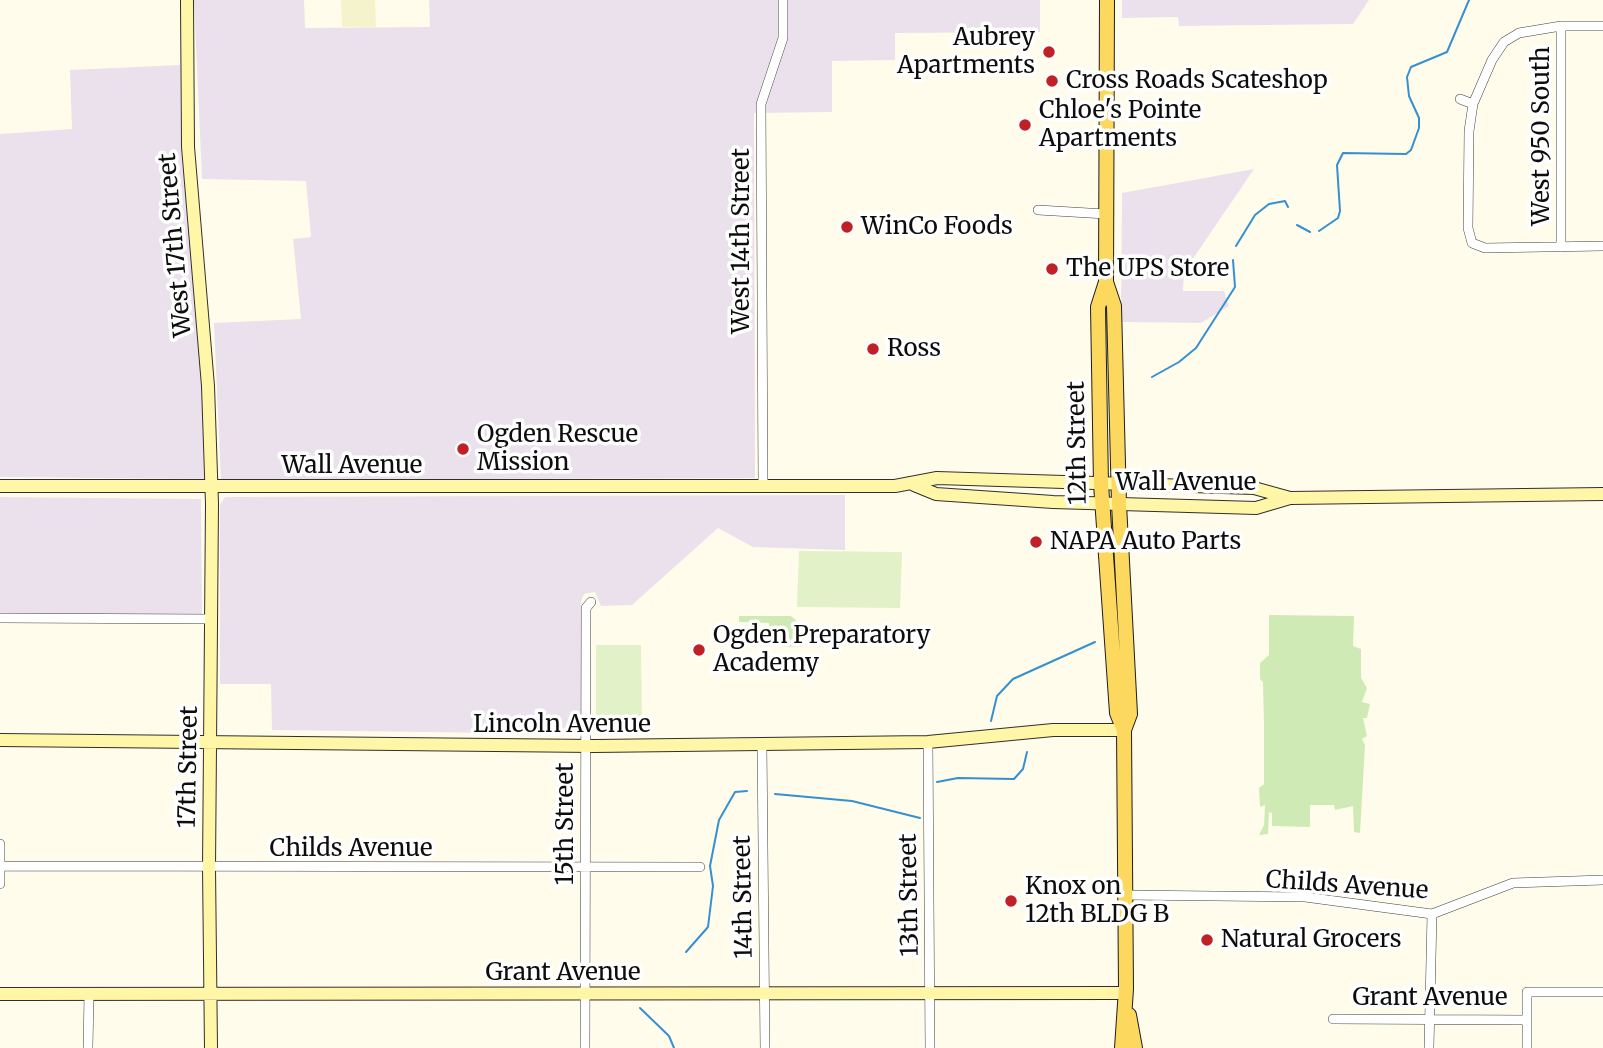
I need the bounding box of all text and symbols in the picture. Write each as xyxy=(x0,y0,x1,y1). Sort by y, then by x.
place label: Aubrey Apartments xyxy=(897,24,1035,80)
marker: Aubrey Apartments xyxy=(1041,44,1057,60)
street label: West 950 South xyxy=(1528,46,1556,226)
place label: Cross Roads Scateshop xyxy=(1066,67,1328,95)
marker: Cross Roads Scateshop xyxy=(1044,73,1060,89)
place label: Chloe's Pointe Apartments xyxy=(1039,97,1201,153)
marker: Chloe's Pointe Apartments xyxy=(1017,117,1033,133)
street label: West 14th Street xyxy=(728,148,756,334)
street label: West 17th Street xyxy=(154,152,198,338)
place label: WinCo Foods xyxy=(861,213,1013,241)
marker: WinCo Foods xyxy=(839,219,855,235)
place label: The UPS Store xyxy=(1066,255,1229,283)
marker: The UPS Store xyxy=(1044,261,1060,277)
place label: Ross xyxy=(887,335,941,363)
marker: Ross xyxy=(865,341,881,357)
street label: 12th Street xyxy=(1063,381,1093,505)
place label: Ogden Rescue Mission xyxy=(477,421,638,477)
marker: Ogden Rescue Mission xyxy=(455,441,471,457)
street label: Wall Avenue xyxy=(282,452,422,480)
street label: Wall Avenue xyxy=(1116,469,1256,497)
place label: NAPA Auto Parts xyxy=(1050,528,1241,556)
marker: NAPA Auto Parts xyxy=(1028,534,1044,550)
place label: Ogden Preparatory Academy xyxy=(713,622,930,678)
marker: Ogden Preparatory Academy xyxy=(691,642,707,658)
street label: 17th Street xyxy=(174,706,204,828)
street label: Lincoln Avenue xyxy=(473,711,651,739)
street label: 15th Street xyxy=(552,763,580,885)
street label: 13th Street xyxy=(895,833,925,957)
street label: Childs Avenue xyxy=(270,835,432,863)
street label: 14th Street xyxy=(729,835,759,959)
street label: Childs Avenue xyxy=(1265,866,1429,906)
place label: Knox on 12th BLDG B xyxy=(1025,873,1169,929)
marker: Knox on 12th BLDG B xyxy=(1003,893,1019,909)
place label: Natural Grocers xyxy=(1221,926,1401,954)
marker: Natural Grocers xyxy=(1199,932,1215,948)
street label: Grant Avenue xyxy=(485,959,641,987)
street label: Grant Avenue xyxy=(1352,984,1508,1012)

